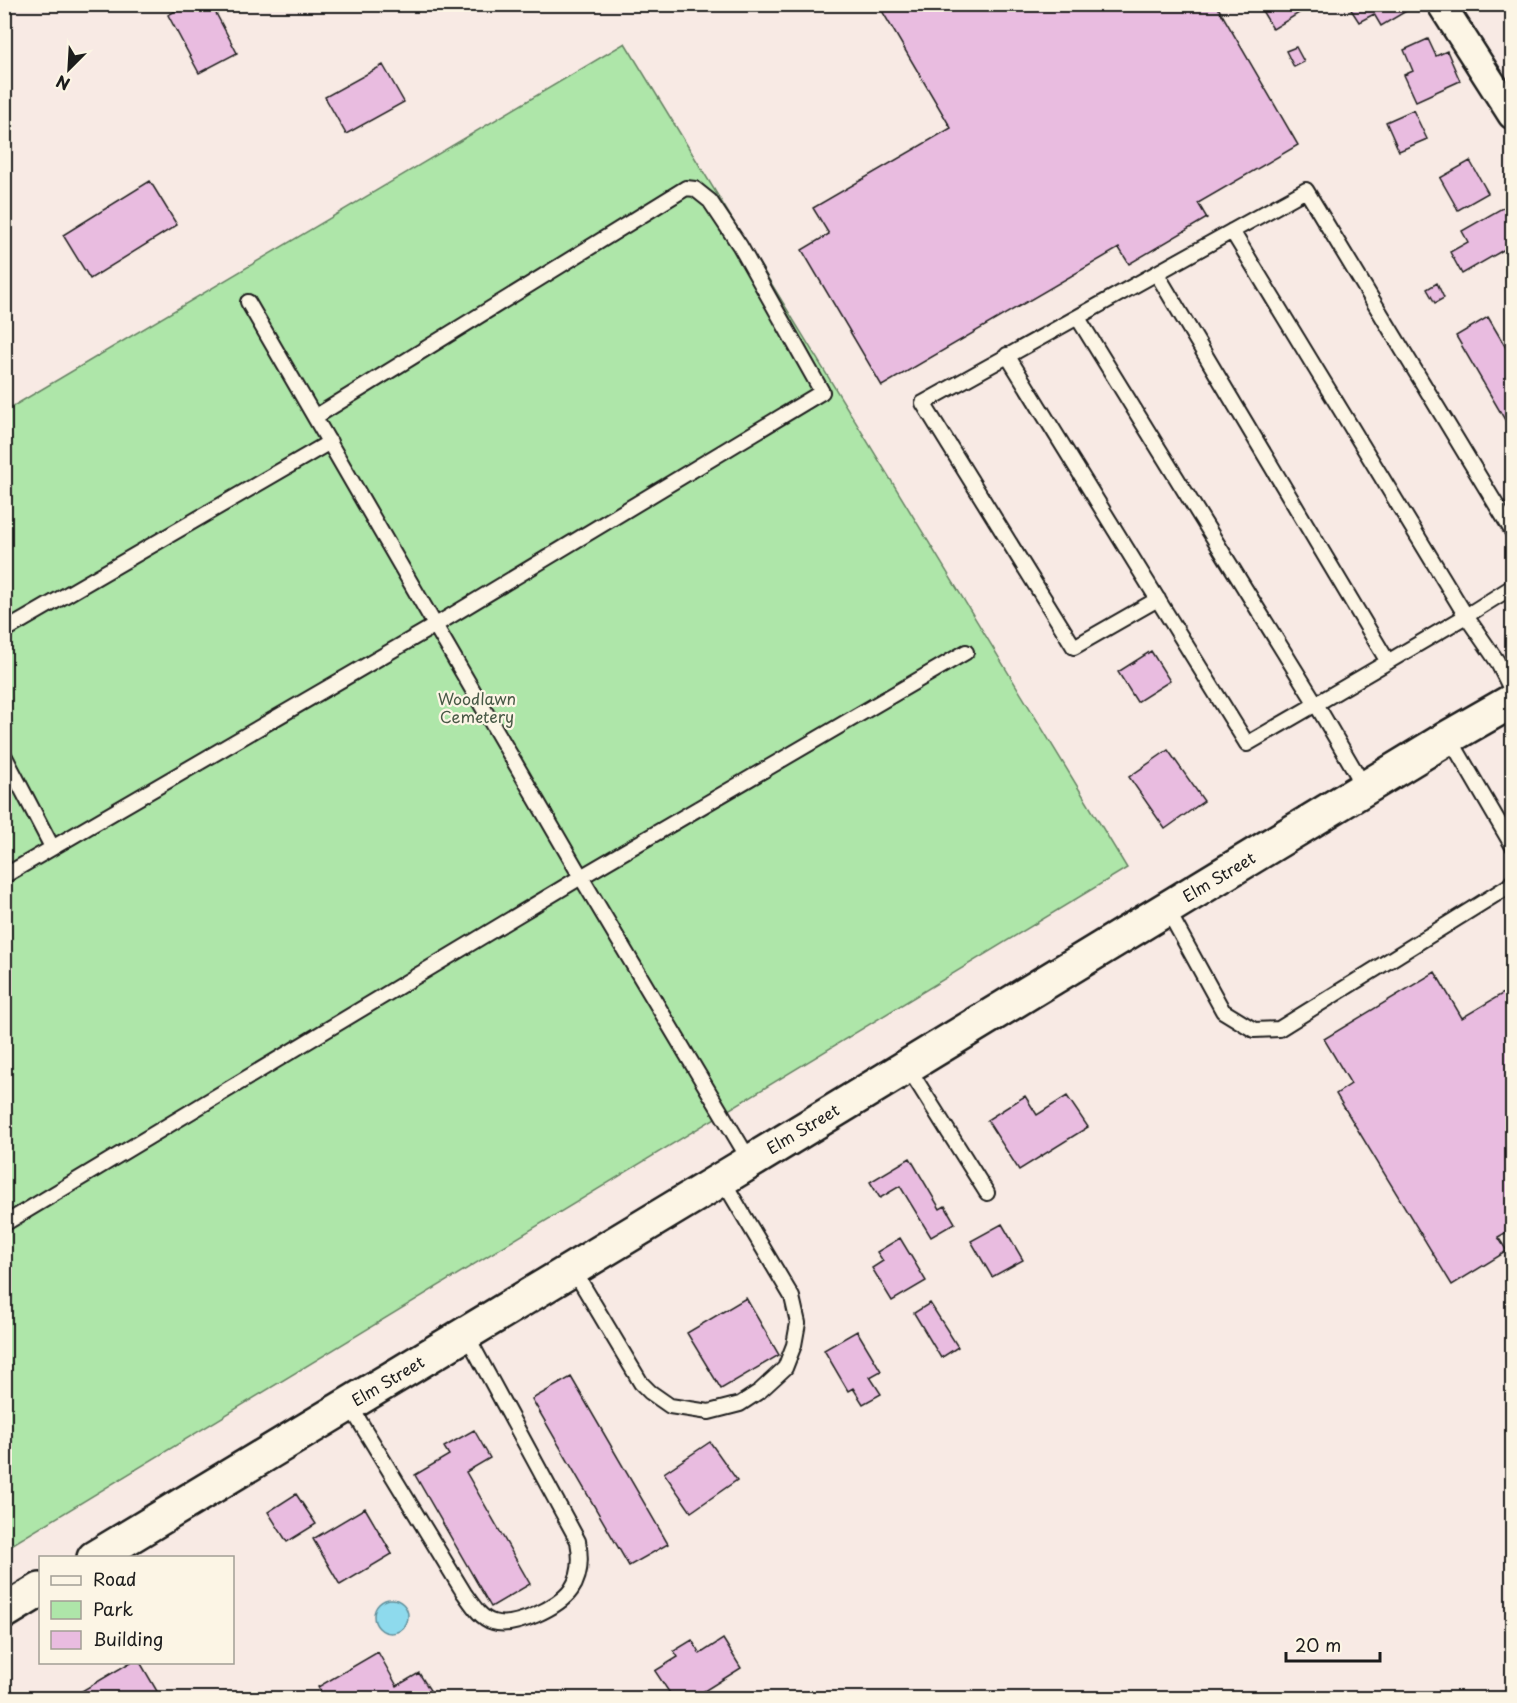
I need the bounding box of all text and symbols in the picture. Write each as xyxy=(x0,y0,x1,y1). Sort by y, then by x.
north arrow xyxy=(39,39,99,99)
text: N xyxy=(52,70,73,97)
park label: Woodlawn Cemetery xyxy=(438,686,516,728)
street label: Elm Street xyxy=(1178,845,1260,907)
street label: Elm Street xyxy=(762,1097,844,1159)
street label: Elm Street xyxy=(347,1349,429,1411)
legend xyxy=(39,1556,234,1664)
text: Road xyxy=(93,1565,137,1592)
text: Park xyxy=(93,1595,133,1622)
text: Building xyxy=(93,1625,163,1652)
scale bar xyxy=(1286,1625,1380,1663)
text: 20 m xyxy=(1295,1631,1341,1658)

